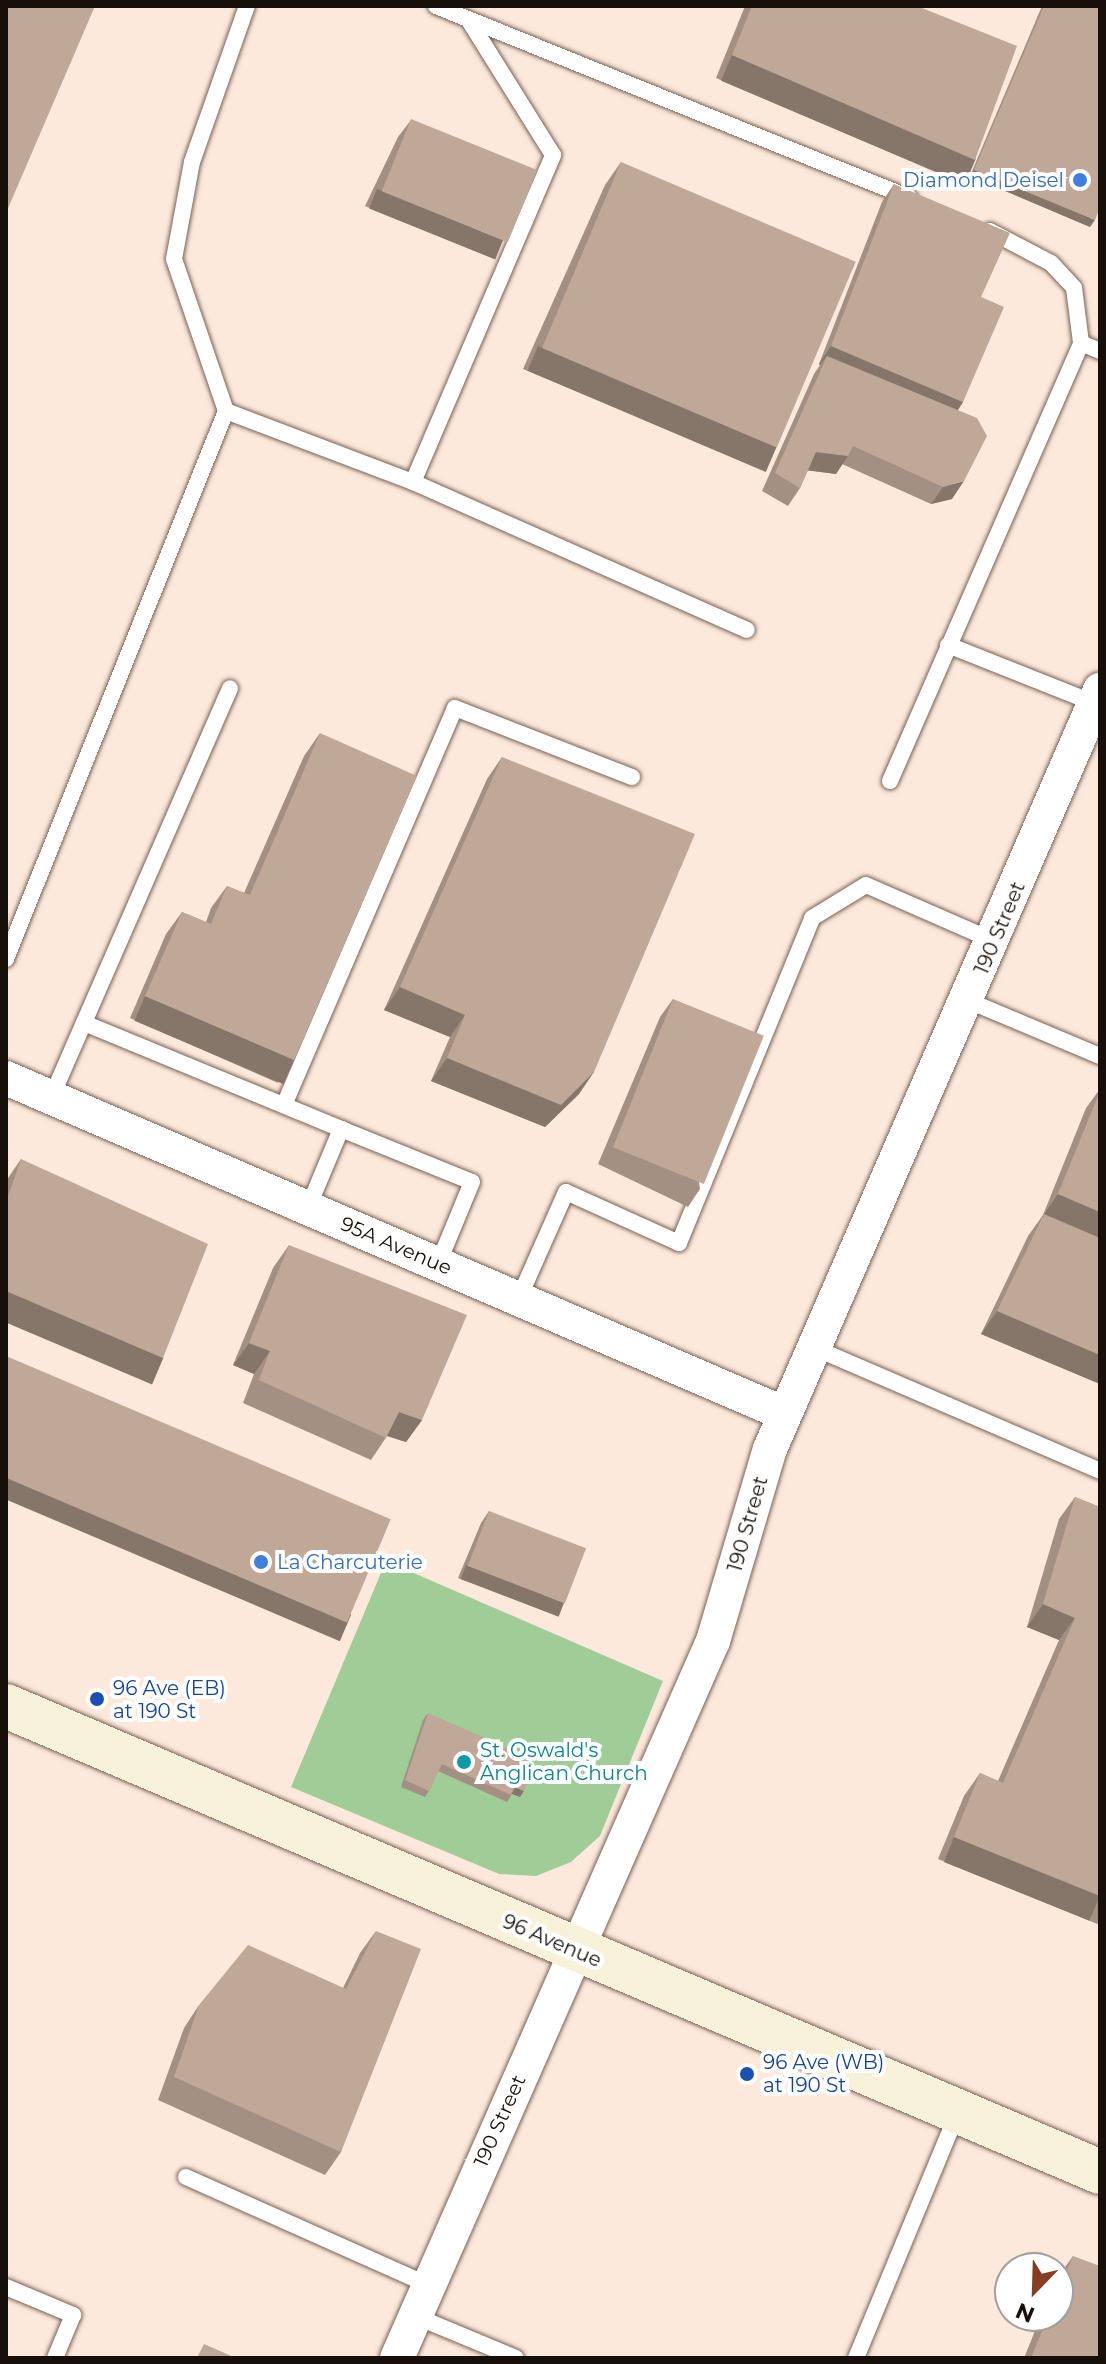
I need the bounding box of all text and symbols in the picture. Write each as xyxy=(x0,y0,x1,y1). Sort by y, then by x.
place label: Diamond Deisel xyxy=(903,168,1064,192)
marker: Diamond Deisel xyxy=(1071,171,1089,189)
street label: 190 Street xyxy=(970,878,1030,978)
street label: 95A Avenue xyxy=(337,1212,455,1280)
street label: 190 Street xyxy=(723,1473,773,1575)
place label: La Charcuterie xyxy=(277,1550,423,1574)
marker: La Charcuterie xyxy=(252,1553,270,1571)
place label: 96 Ave (EB) at 190 St xyxy=(113,1676,226,1723)
marker: 96 Ave (EB) at 190 St xyxy=(88,1690,106,1708)
place label: St. Oswald's Anglican Church xyxy=(480,1738,648,1785)
marker: St. Oswald's Anglican Church xyxy=(455,1753,473,1771)
street label: 96 Avenue xyxy=(499,1909,605,1973)
place label: 96 Ave (WB) at 190 St xyxy=(763,2050,884,2097)
marker: 96 Ave (WB) at 190 St xyxy=(738,2065,756,2083)
street label: 190 Street xyxy=(469,2071,531,2171)
north arrow xyxy=(994,2252,1074,2332)
text: N xyxy=(1012,2297,1039,2329)

